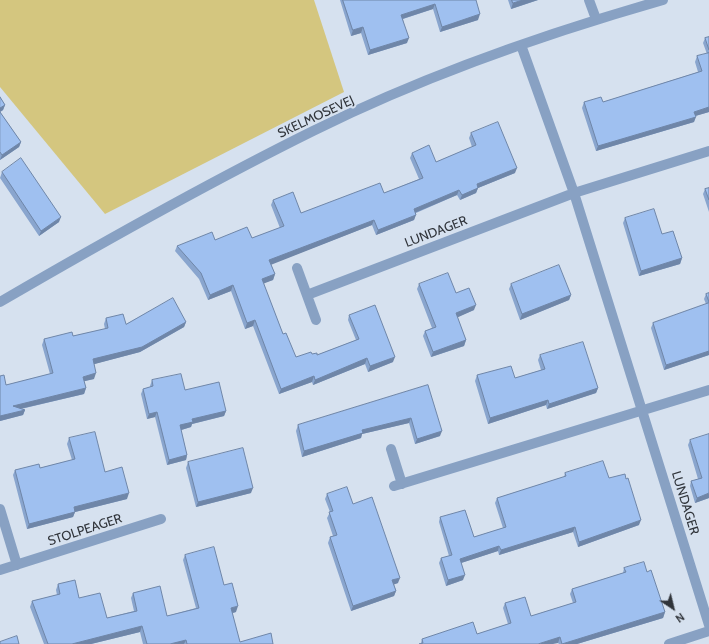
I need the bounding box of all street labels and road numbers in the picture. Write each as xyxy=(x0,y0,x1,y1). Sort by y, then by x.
street label: SKELMOSEVEJ xyxy=(275,93,357,141)
street label: LUNDAGER xyxy=(402,213,470,251)
street label: LUNDAGER xyxy=(668,469,702,537)
street label: STOLPEAGER xyxy=(46,511,124,549)

